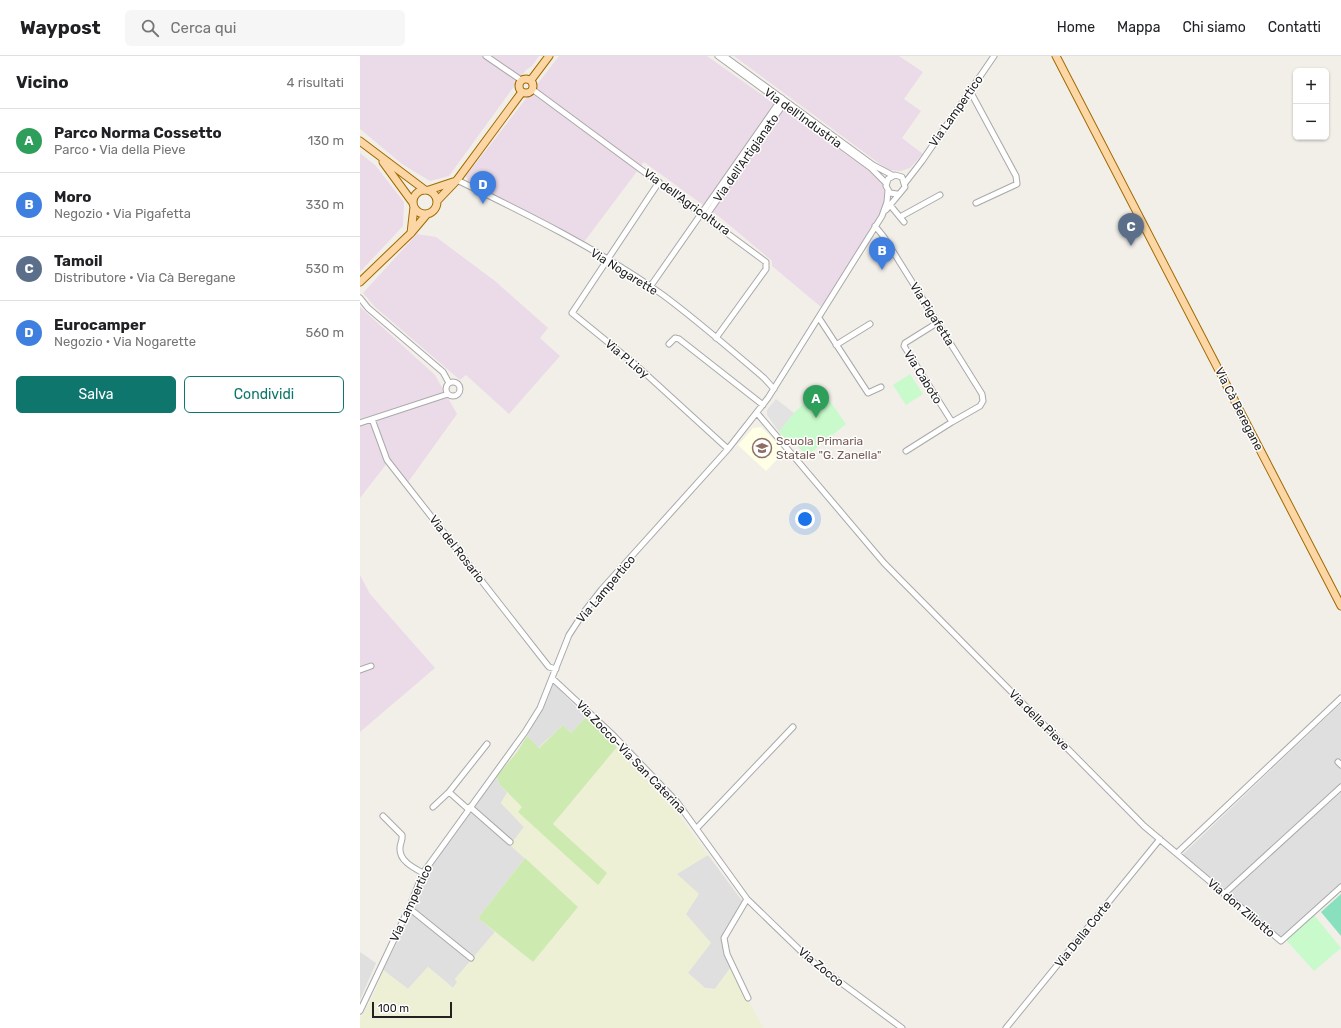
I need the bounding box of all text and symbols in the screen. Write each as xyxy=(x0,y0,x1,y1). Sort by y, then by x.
search box xyxy=(125,10,405,46)
text: Waypost xyxy=(20,16,101,39)
icon: search xyxy=(139,17,161,39)
text: Cerca qui xyxy=(171,19,236,37)
text: Home xyxy=(1057,19,1095,36)
text: Mappa xyxy=(1117,19,1160,36)
text: Chi siamo xyxy=(1182,19,1246,36)
text: Contatti xyxy=(1268,19,1321,36)
map controls xyxy=(1293,68,1329,140)
button: + xyxy=(1293,68,1329,104)
text: Vicino xyxy=(16,72,69,92)
street label: Via Lampertico xyxy=(926,73,986,149)
text: 4 risultati xyxy=(287,75,344,90)
street label: Via dell'Industria xyxy=(762,85,844,151)
button: − xyxy=(1293,104,1329,140)
street label: Via dell'Artigianato xyxy=(710,111,782,205)
text: Parco Norma Cossetto xyxy=(54,124,222,142)
text: A xyxy=(24,133,34,148)
text: 130 m xyxy=(308,133,344,148)
text: Parco · Via della Pieve xyxy=(54,142,186,157)
street label: Via dell'Agricoltura xyxy=(641,166,733,238)
pin: D xyxy=(470,171,496,204)
text: Moro xyxy=(54,188,92,206)
text: B xyxy=(24,197,34,212)
text: 330 m xyxy=(305,197,344,212)
text: Negozio · Via Pigafetta xyxy=(54,206,191,221)
pin: C xyxy=(1118,213,1144,246)
pin: B xyxy=(869,237,895,270)
street label: Via Nogarette xyxy=(588,246,660,298)
text: Tamoil xyxy=(54,252,102,270)
text: C xyxy=(24,261,34,276)
text: 530 m xyxy=(305,261,344,276)
text: Distributore · Via Cà Beregane xyxy=(54,270,236,285)
street label: Via Pigafetta xyxy=(907,280,957,348)
text: Eurocamper xyxy=(54,316,146,334)
text: D xyxy=(24,325,34,340)
text: 560 m xyxy=(305,325,344,340)
text: Negozio · Via Nogarette xyxy=(54,334,196,349)
street label: Via P.Lioy xyxy=(602,337,652,382)
street label: Via Caboto xyxy=(901,348,945,406)
street label: Via Cà Beregane xyxy=(1212,365,1266,453)
button: Salva xyxy=(16,376,176,413)
button: Condividi xyxy=(184,376,344,413)
pin: A xyxy=(803,385,829,418)
place label: Scuola Primaria Statale "G. Zanella" xyxy=(776,434,882,462)
school or university icon: Scuola Primaria Statale "G. Zanella" xyxy=(751,437,773,459)
your location xyxy=(795,509,815,529)
street label: Via del Rosario xyxy=(426,512,488,586)
street label: Via Lampertico xyxy=(574,552,638,626)
street label: Via della Pieve xyxy=(1006,687,1072,753)
street label: Via Zocco-Via San Caterina xyxy=(573,698,689,816)
street label: Via Lampertico xyxy=(387,862,435,944)
street label: Via don Ziliotto xyxy=(1204,876,1278,940)
street label: Via Della Corte xyxy=(1052,898,1114,970)
street label: Via Zocco xyxy=(795,944,847,990)
scale bar xyxy=(372,1000,452,1019)
text: 100 m xyxy=(378,1002,409,1015)

